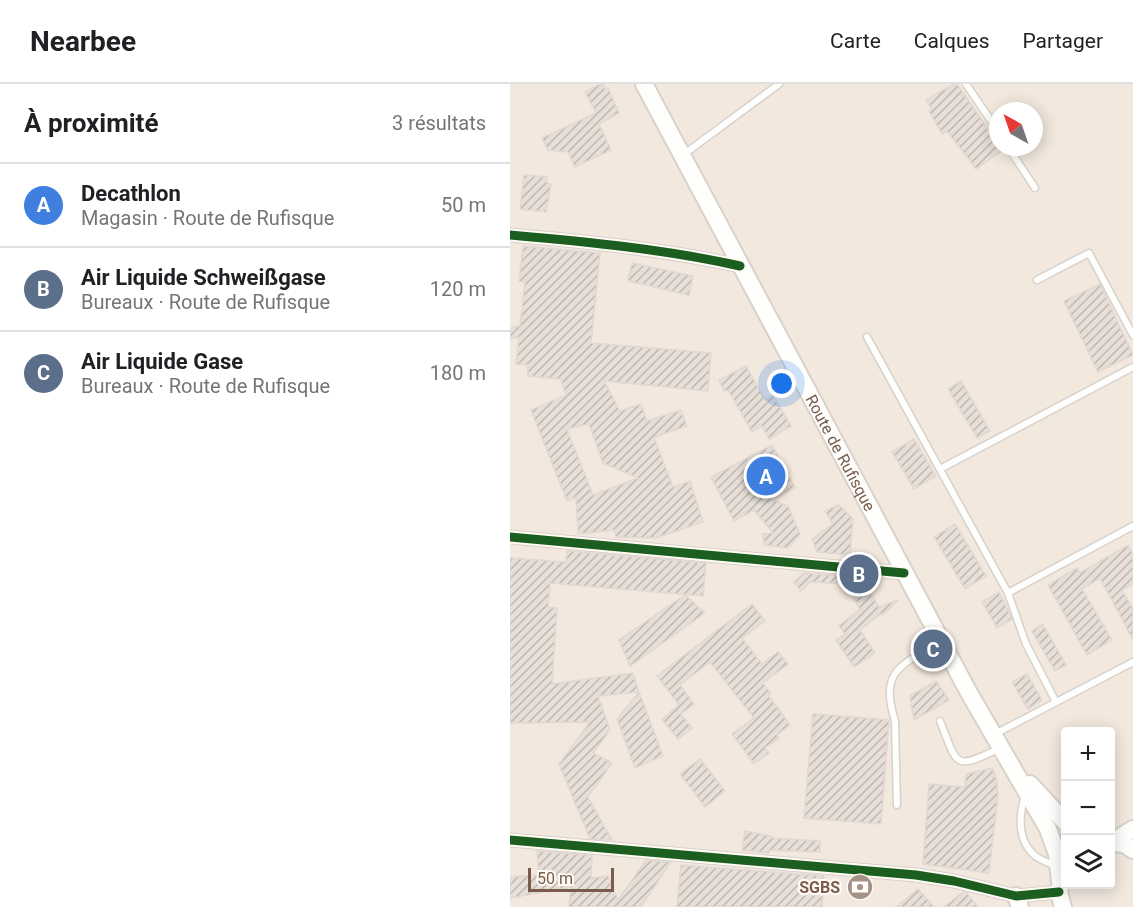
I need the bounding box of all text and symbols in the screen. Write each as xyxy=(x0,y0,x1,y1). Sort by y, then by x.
text: Nearbee xyxy=(30,25,136,58)
text: Carte xyxy=(830,29,881,53)
text: Calques xyxy=(914,29,989,53)
text: Partager xyxy=(1022,29,1103,53)
north arrow xyxy=(989,102,1043,156)
text: À proximité xyxy=(24,108,158,138)
text: 3 résultats xyxy=(392,111,486,135)
text: Decathlon xyxy=(81,181,181,206)
text: A xyxy=(37,193,50,217)
text: 50 m xyxy=(441,193,486,217)
text: Magasin · Route de Rufisque xyxy=(81,206,334,230)
text: Air Liquide Schweißgase xyxy=(81,265,326,290)
text: B xyxy=(37,277,50,301)
text: 120 m xyxy=(430,277,486,301)
text: Bureaux · Route de Rufisque xyxy=(81,290,330,314)
text: Air Liquide Gase xyxy=(81,349,243,374)
text: C xyxy=(37,361,50,385)
text: 180 m xyxy=(430,361,486,385)
your location xyxy=(767,369,796,398)
text: Bureaux · Route de Rufisque xyxy=(81,374,330,398)
street label: Route de Rufisque xyxy=(802,392,879,514)
pin: A xyxy=(746,454,786,498)
pin: B xyxy=(840,552,878,596)
pin: C xyxy=(914,626,952,672)
map controls xyxy=(1061,727,1115,889)
button: + xyxy=(1061,727,1115,781)
button: − xyxy=(1061,781,1115,835)
button: layers xyxy=(1061,835,1115,889)
scale bar xyxy=(528,865,614,892)
text: 50 m xyxy=(537,869,573,888)
bank icon: SGBS xyxy=(845,872,875,902)
place label: SGBS xyxy=(799,878,840,897)

